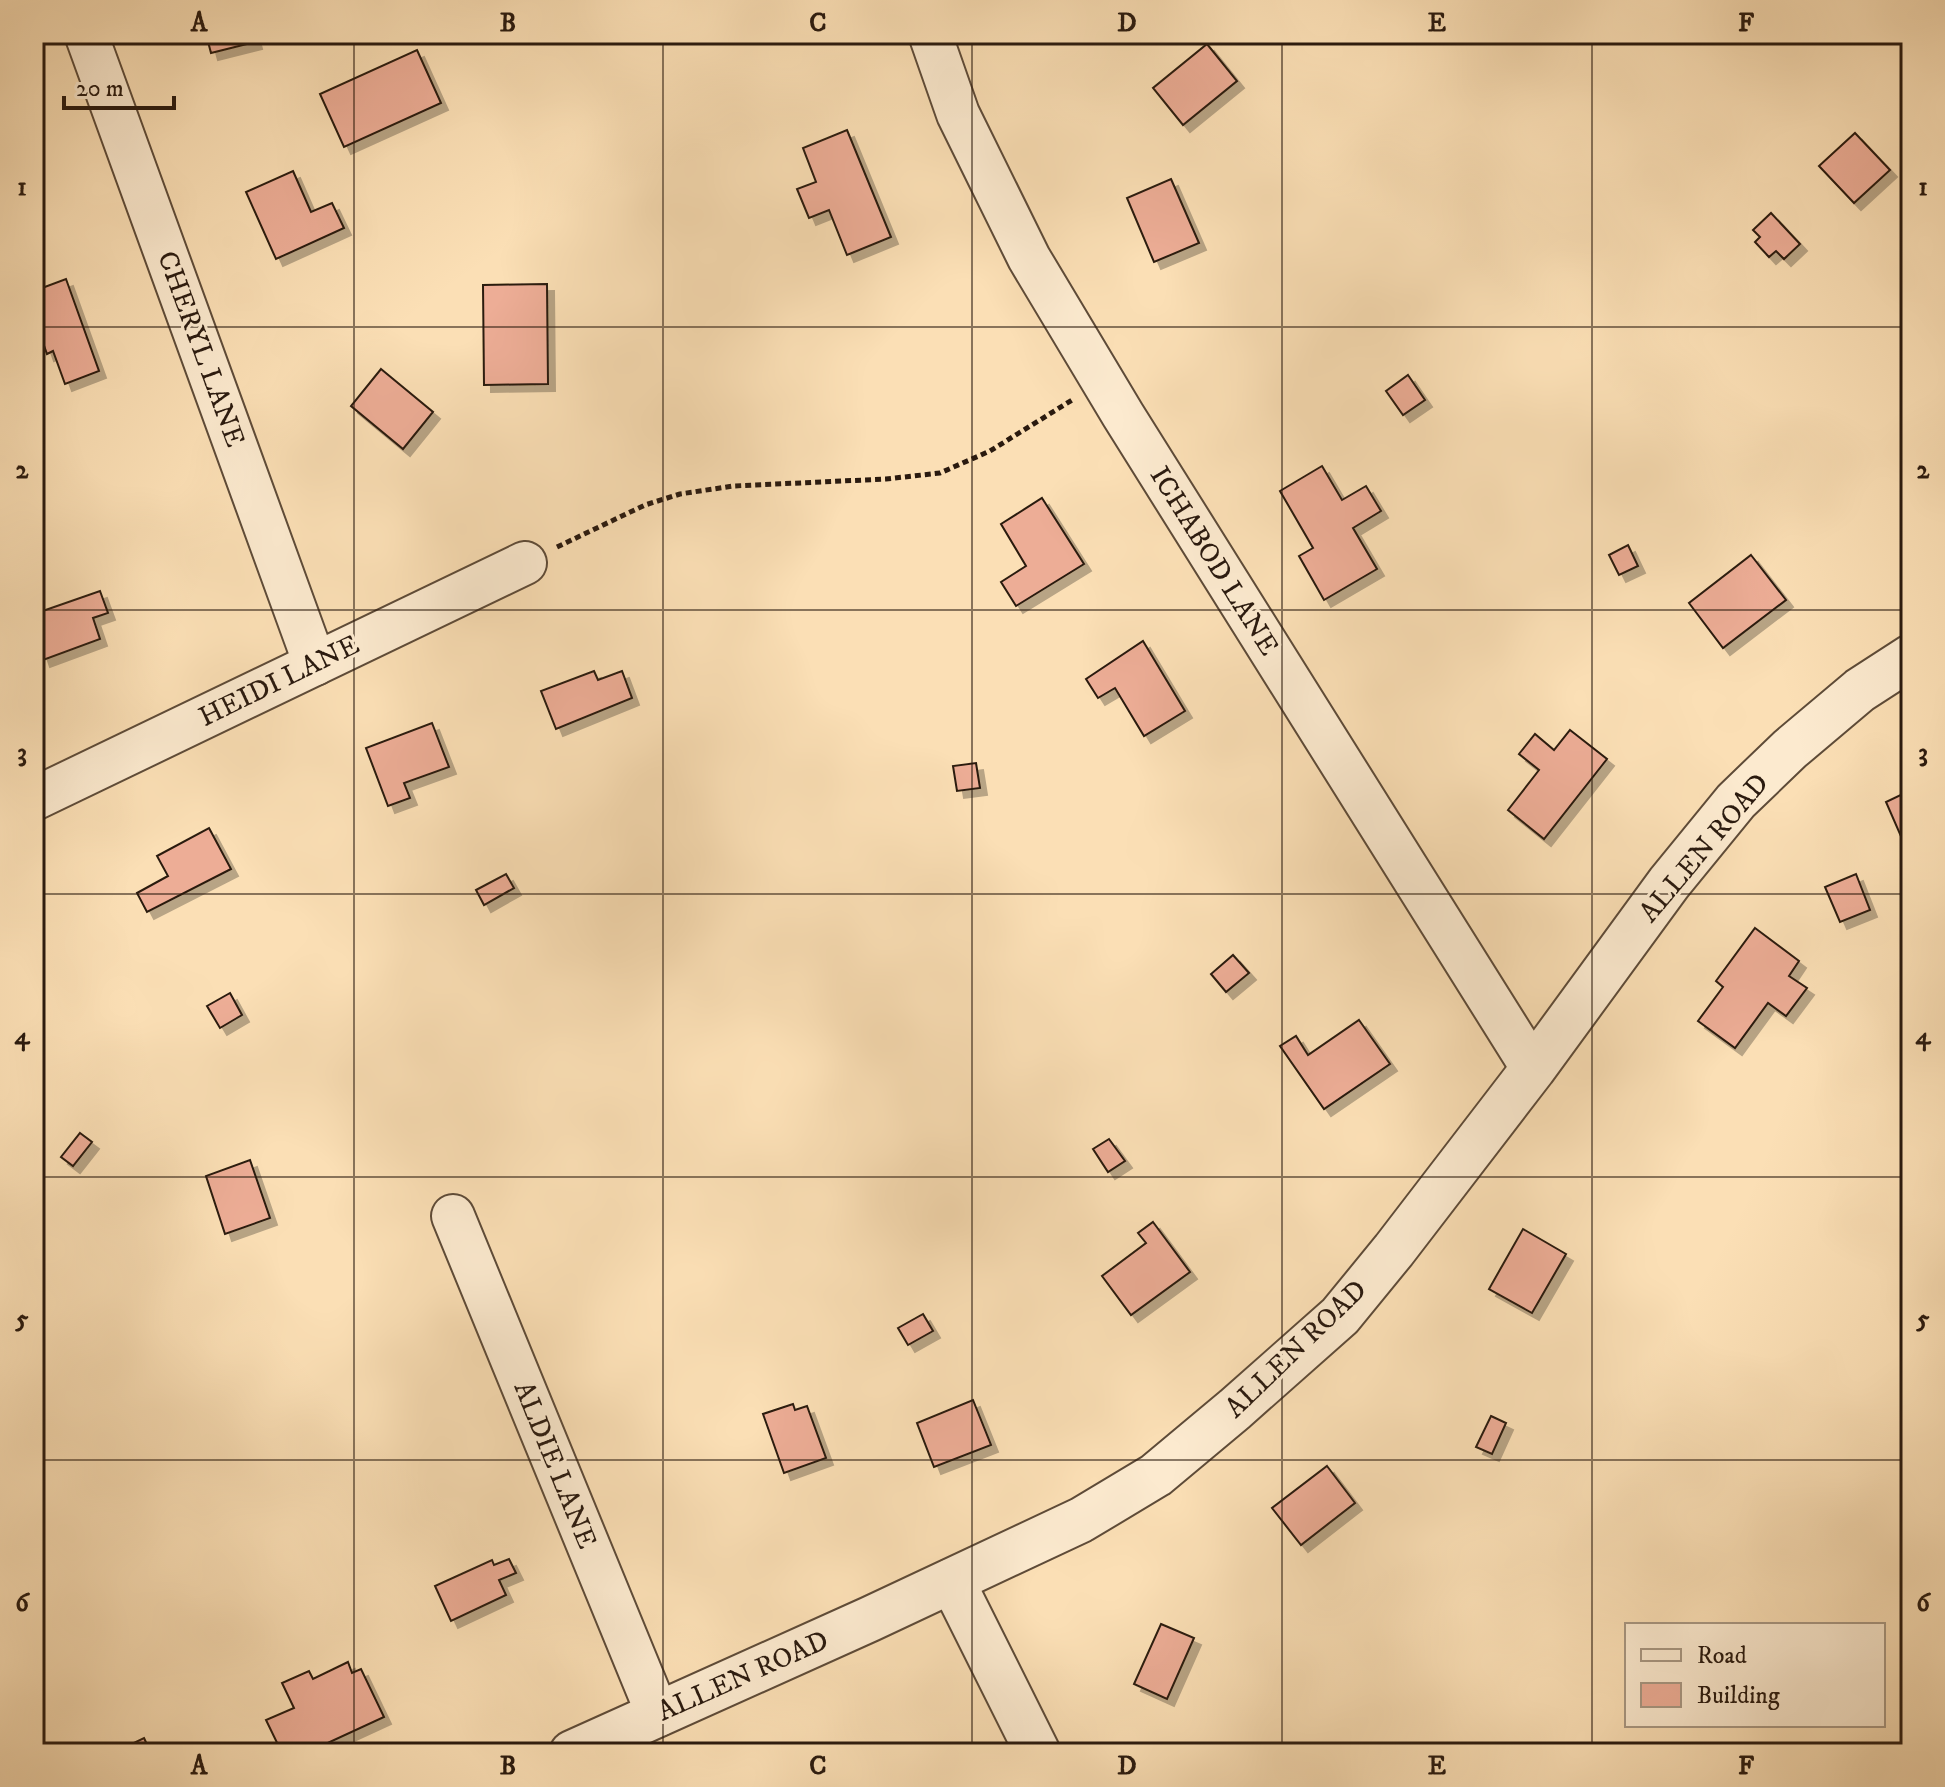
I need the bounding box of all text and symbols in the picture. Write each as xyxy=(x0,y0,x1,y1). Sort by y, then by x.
text: A xyxy=(190,7,209,40)
text: B xyxy=(500,7,516,40)
text: C xyxy=(809,7,827,40)
text: D xyxy=(1117,7,1137,40)
text: E xyxy=(1428,7,1446,40)
text: F xyxy=(1738,7,1755,40)
scale bar xyxy=(64,60,174,110)
text: 20 m xyxy=(76,74,124,104)
text: 1 xyxy=(17,171,27,204)
text: 1 xyxy=(1918,171,1928,204)
street label: CHERYL LANE xyxy=(149,246,253,452)
text: 2 xyxy=(16,454,30,487)
text: 2 xyxy=(1917,454,1931,487)
street label: ICHABOD LANE xyxy=(1142,460,1286,662)
street label: HEIDI LANE xyxy=(193,627,365,735)
text: 3 xyxy=(17,737,27,770)
text: 3 xyxy=(1918,737,1928,770)
street label: ALLEN ROAD xyxy=(1632,766,1776,930)
text: 4 xyxy=(15,1020,31,1053)
text: 4 xyxy=(1916,1020,1932,1053)
street label: ALLEN ROAD xyxy=(1218,1273,1374,1425)
text: 5 xyxy=(15,1303,29,1336)
text: 5 xyxy=(1916,1303,1930,1336)
street label: ALDIE LANE xyxy=(506,1376,604,1554)
text: 6 xyxy=(15,1587,30,1620)
text: 6 xyxy=(1916,1587,1931,1620)
street label: ALLEN ROAD xyxy=(652,1623,834,1729)
legend xyxy=(1625,1623,1885,1727)
text: Road xyxy=(1697,1641,1747,1671)
text: Building xyxy=(1697,1681,1780,1711)
text: A xyxy=(190,1750,209,1783)
text: B xyxy=(500,1750,516,1783)
text: C xyxy=(809,1750,827,1783)
text: D xyxy=(1117,1750,1137,1783)
text: E xyxy=(1428,1750,1446,1783)
text: F xyxy=(1738,1750,1755,1783)

